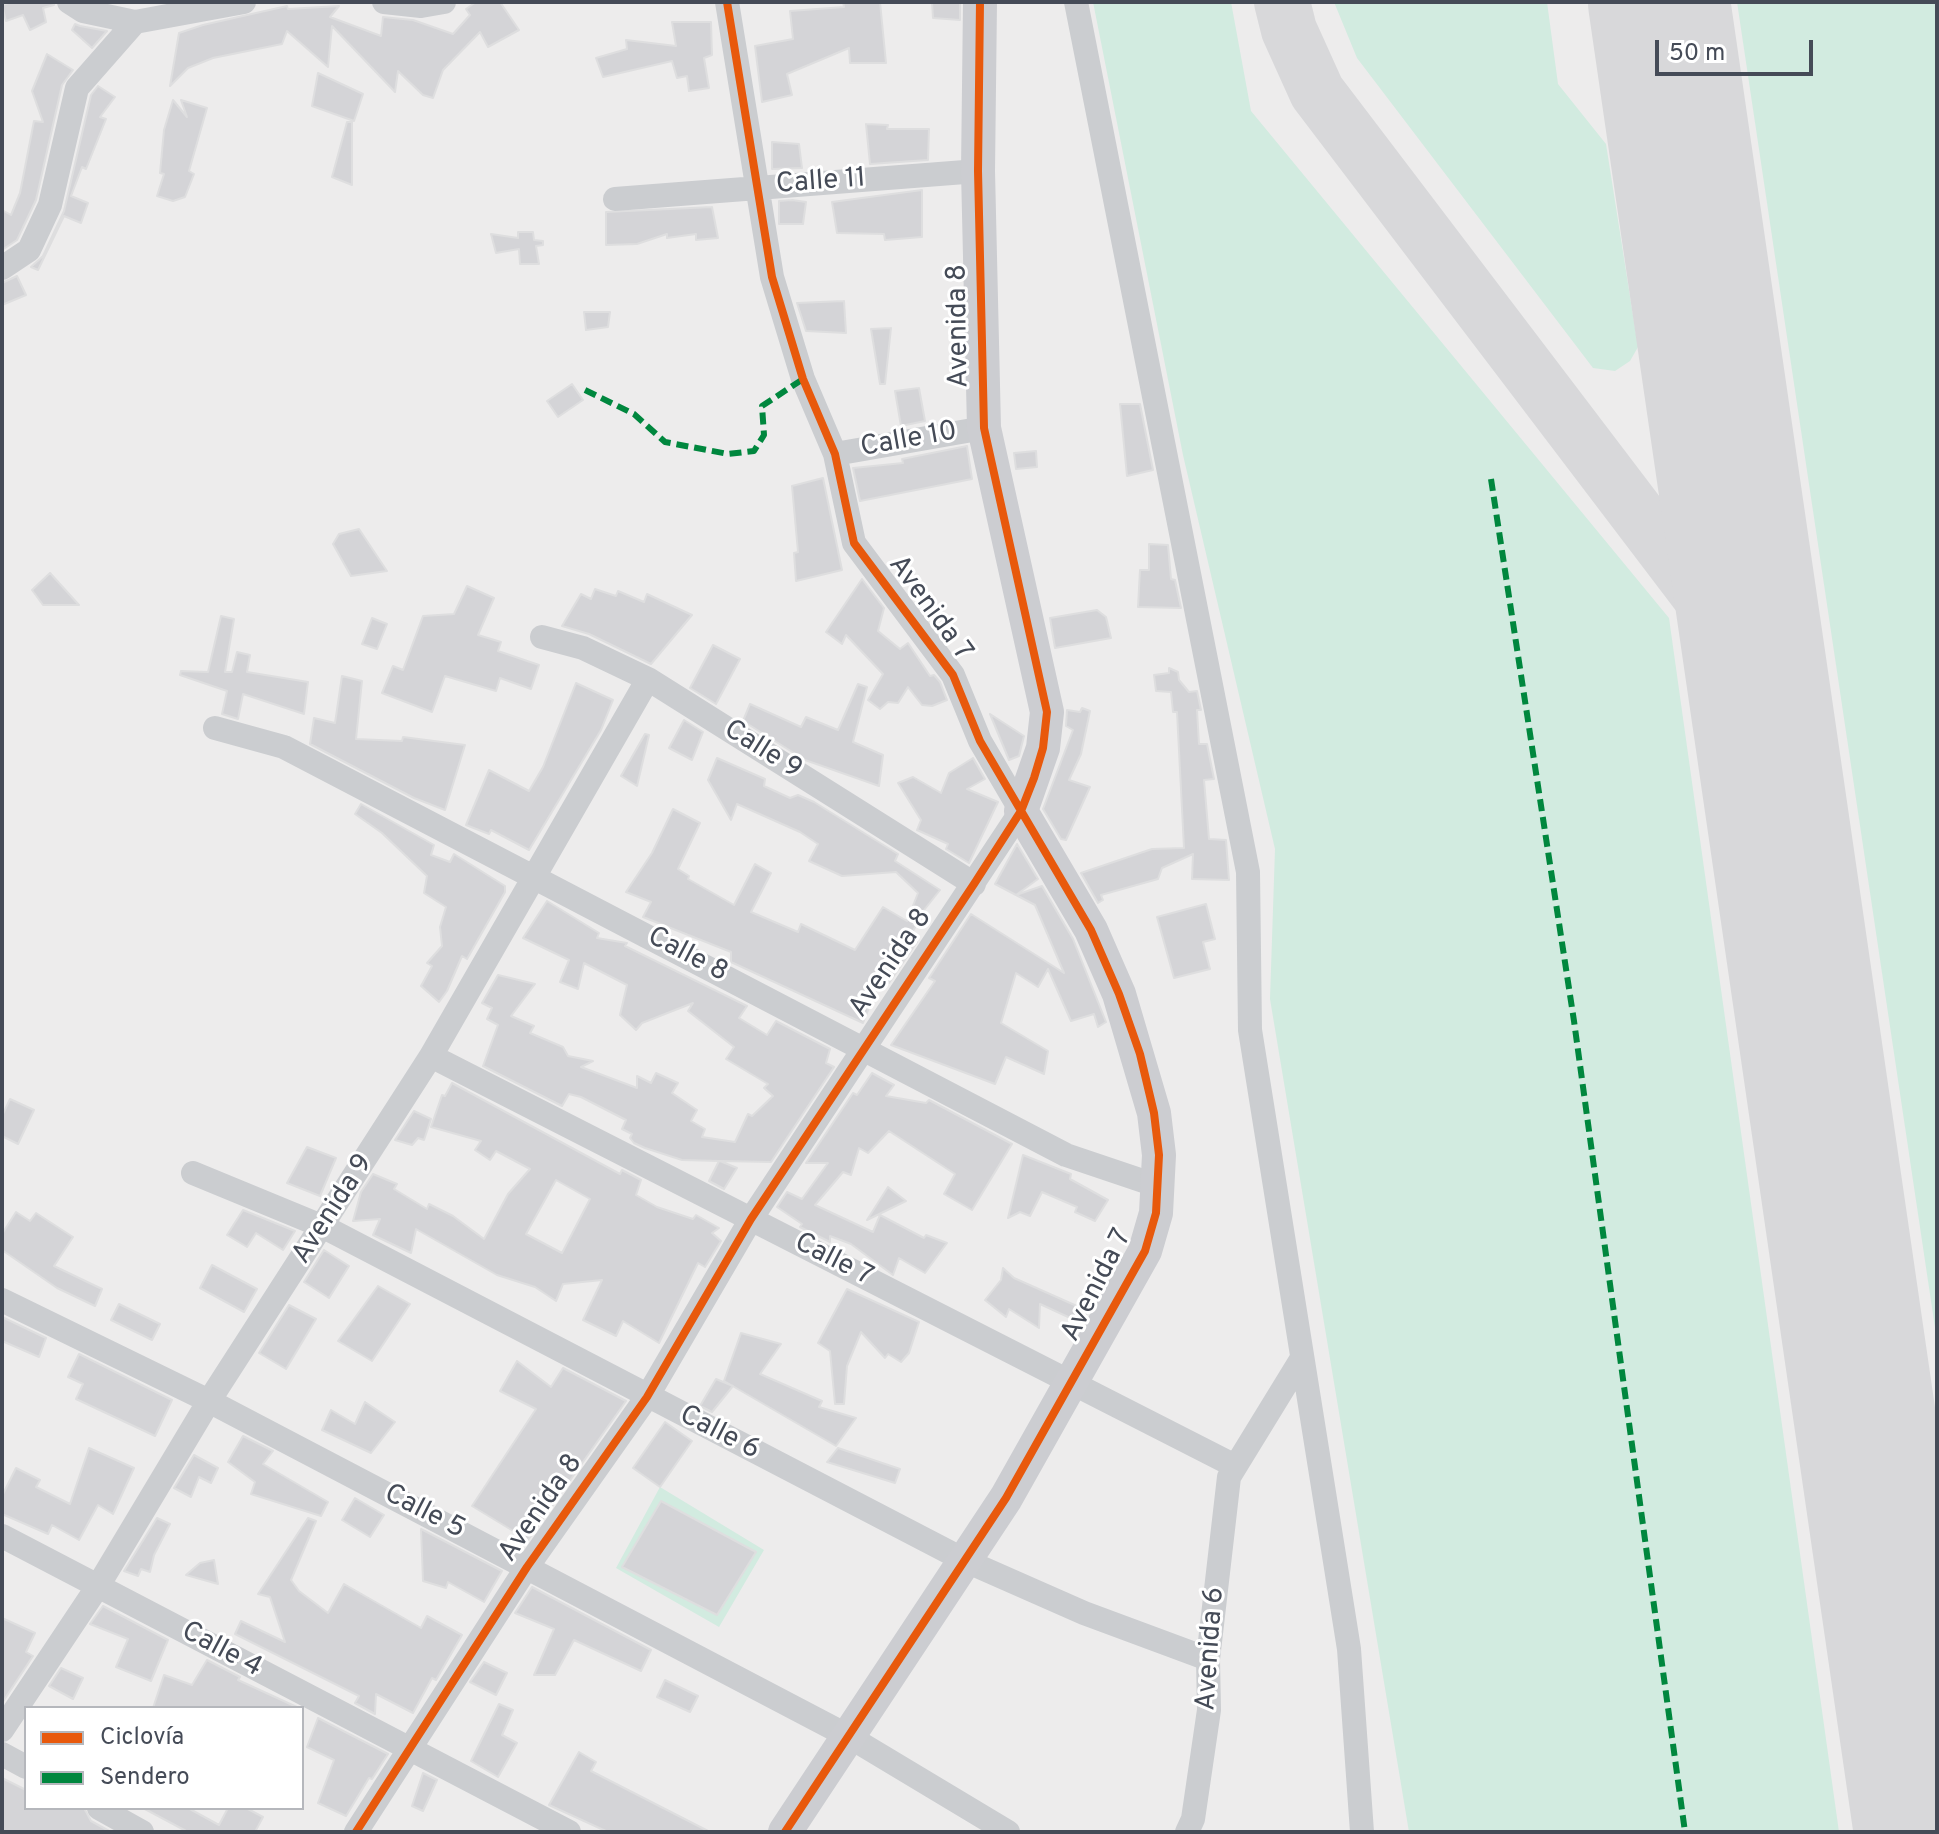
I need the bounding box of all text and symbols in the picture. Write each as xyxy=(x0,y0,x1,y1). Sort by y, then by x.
scale bar xyxy=(1659,24,1817,74)
text: 50 m xyxy=(1669,39,1725,69)
street label: Calle 11 xyxy=(775,163,867,203)
street label: Avenida 8 xyxy=(942,264,978,388)
street label: Calle 10 xyxy=(858,416,960,466)
street label: Avenida 7 xyxy=(880,550,978,668)
street label: Calle 9 xyxy=(717,714,807,788)
street label: Avenida 8 xyxy=(843,903,941,1025)
street label: Calle 8 xyxy=(641,921,733,991)
street label: Avenida 9 xyxy=(286,1149,382,1271)
street label: Avenida 7 xyxy=(1055,1224,1141,1348)
street label: Calle 7 xyxy=(788,1227,878,1295)
street label: Calle 6 xyxy=(673,1400,765,1468)
street label: Avenida 8 xyxy=(493,1449,591,1569)
street label: Calle 5 xyxy=(378,1478,470,1548)
street label: Avenida 6 xyxy=(1191,1586,1233,1712)
street label: Calle 4 xyxy=(175,1616,267,1686)
legend xyxy=(24,1706,304,1810)
text: Ciclovía xyxy=(100,1723,184,1753)
text: Sendero xyxy=(100,1763,190,1793)

